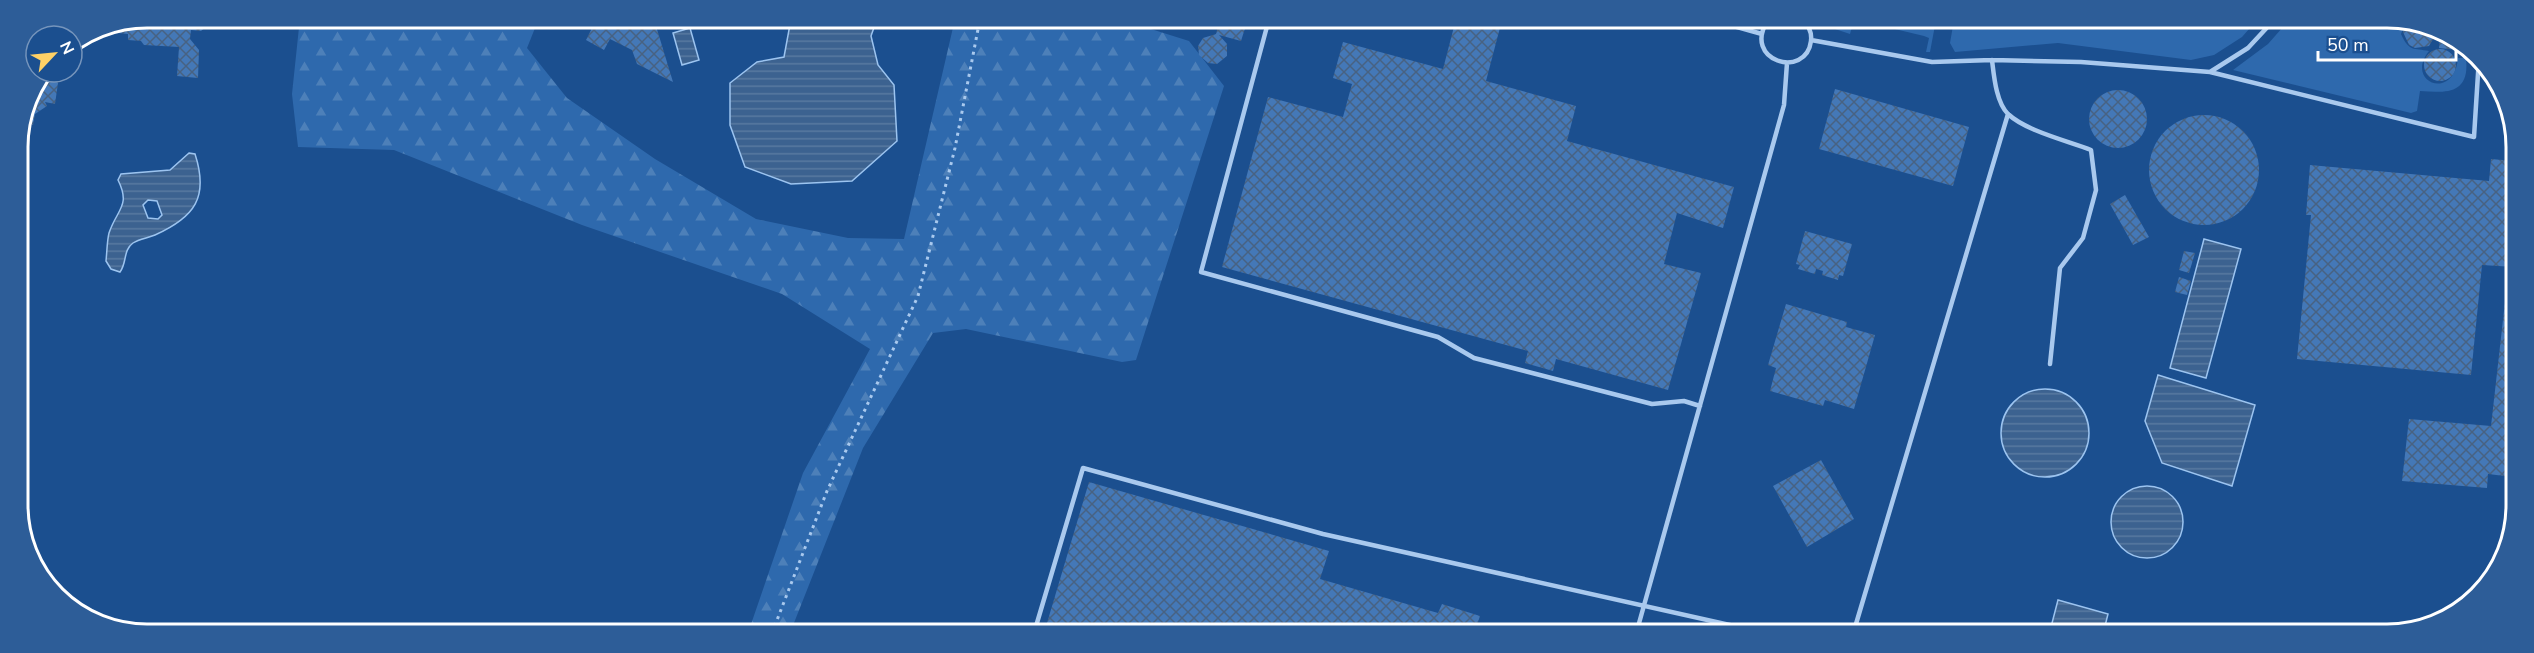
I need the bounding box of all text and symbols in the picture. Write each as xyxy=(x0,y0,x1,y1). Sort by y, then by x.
north arrow xyxy=(24,24,84,84)
scale bar xyxy=(2318,24,2456,62)
text: 50 m xyxy=(2327,33,2369,57)
text: N xyxy=(54,38,79,58)

